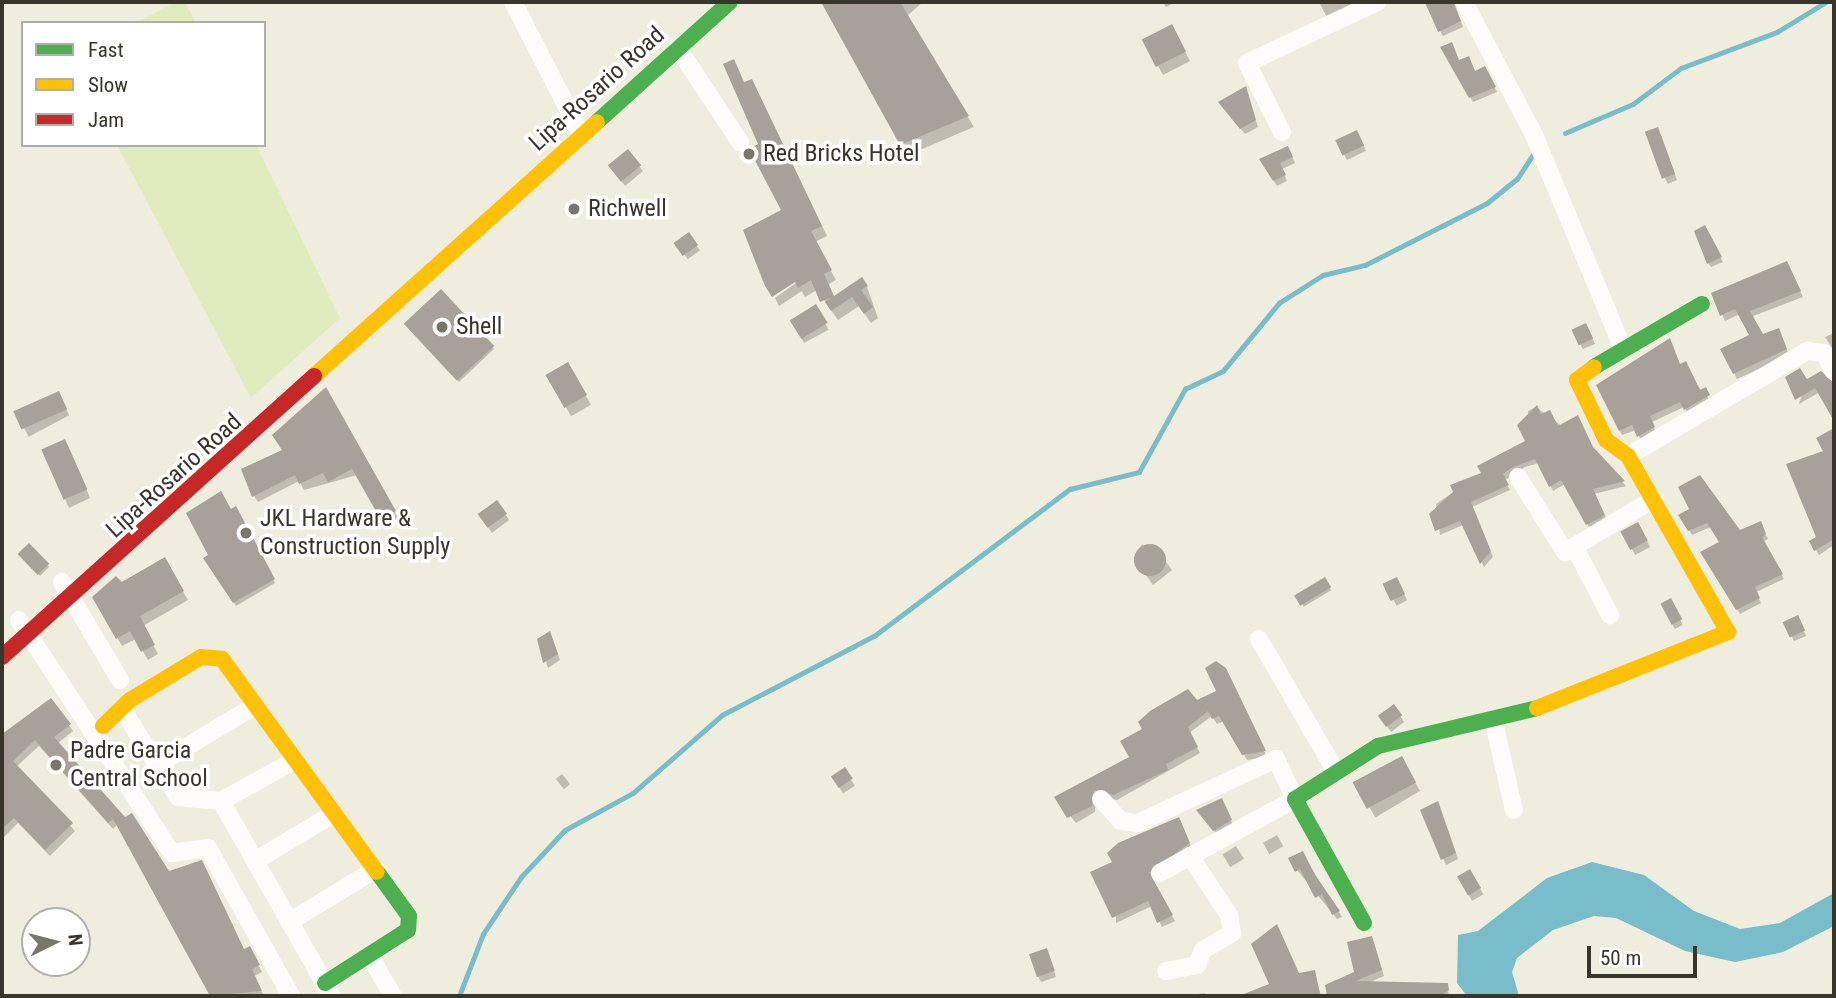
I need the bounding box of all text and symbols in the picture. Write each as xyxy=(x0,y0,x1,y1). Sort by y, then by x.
legend xyxy=(21,21,266,147)
street label: Lipa-Rosario Road xyxy=(523,21,671,157)
text: Fast xyxy=(88,38,124,62)
text: Slow xyxy=(88,73,128,97)
text: Jam xyxy=(88,108,124,132)
place label: Red Bricks Hotel xyxy=(763,140,919,168)
marker: Red Bricks Hotel xyxy=(741,146,757,162)
place label: Richwell xyxy=(588,195,667,223)
marker: Richwell xyxy=(566,201,582,217)
place label: Shell xyxy=(456,313,502,341)
marker: Shell xyxy=(434,319,450,335)
street label: Lipa-Rosario Road xyxy=(100,408,248,544)
place label: JKL Hardware & Construction Supply xyxy=(260,505,450,561)
marker: JKL Hardware & Construction Supply xyxy=(238,525,254,541)
place label: Padre Garcia Central School xyxy=(70,737,208,793)
marker: Padre Garcia Central School xyxy=(48,757,64,773)
north arrow xyxy=(21,907,91,977)
scale bar xyxy=(1591,932,1701,976)
text: N xyxy=(63,933,87,947)
text: 50 m xyxy=(1600,946,1641,970)

